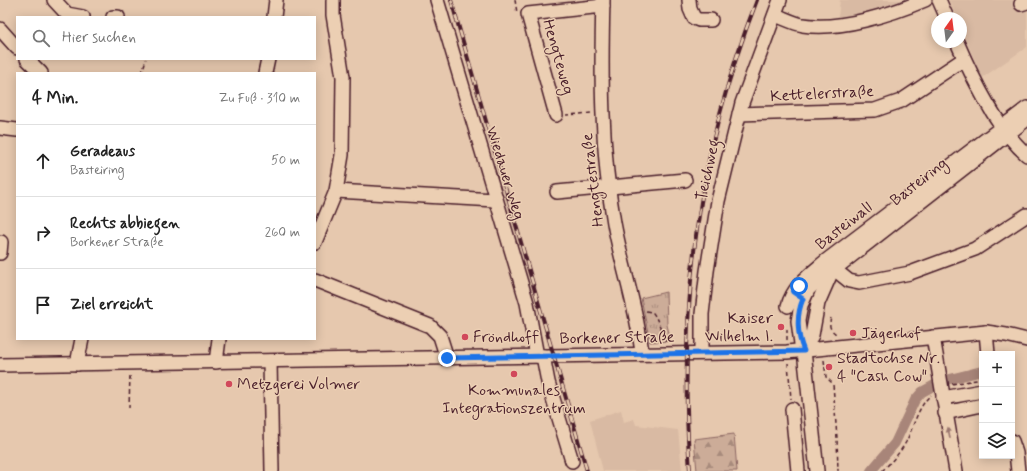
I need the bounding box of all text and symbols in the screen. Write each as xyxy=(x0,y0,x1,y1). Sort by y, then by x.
north arrow xyxy=(931,12,967,48)
search box xyxy=(16,16,316,60)
street label: Hengteweg xyxy=(536,17,579,97)
icon: search xyxy=(30,27,52,49)
text: Hier suchen xyxy=(62,28,136,48)
street label: Kettelerstraße xyxy=(770,81,874,107)
text: 4 Min. xyxy=(32,87,78,109)
text: Zu Fuß · 310 m xyxy=(219,90,300,107)
street label: Wiedauer Weg xyxy=(480,124,529,223)
street label: Hengtestraße xyxy=(577,132,610,228)
street label: Teichweg xyxy=(691,137,726,203)
text: Geradeaus xyxy=(70,142,135,162)
icon: ahead xyxy=(32,150,54,172)
text: 50 m xyxy=(271,152,300,169)
street label: Basteiring xyxy=(886,153,953,212)
text: Basteiring xyxy=(70,162,125,179)
street label: Basteiwall xyxy=(811,197,877,255)
text: Rechts abbiegen xyxy=(70,214,180,234)
icon: right xyxy=(32,222,54,244)
text: 260 m xyxy=(265,224,300,241)
text: Borkener Straße xyxy=(70,234,164,251)
route start xyxy=(790,277,808,295)
icon: arrive xyxy=(32,294,54,316)
text: Ziel erreicht xyxy=(70,295,153,315)
place label: Kaiser Wilhelm I. xyxy=(705,308,774,347)
marker: Kaiser Wilhelm I. xyxy=(776,322,786,332)
place label: Jägerhof xyxy=(861,323,921,344)
street label: Borkener Straße xyxy=(559,326,675,350)
place label: Fröndhoff xyxy=(473,327,539,348)
marker: Jägerhof xyxy=(848,328,858,338)
marker: Fröndhoff xyxy=(460,332,470,342)
place label: Stadtochse Nr. 4 "Cash Cow" xyxy=(837,348,940,387)
route end xyxy=(438,349,456,367)
map controls xyxy=(979,351,1015,459)
button: + xyxy=(979,351,1015,387)
marker: Stadtochse Nr. 4 "Cash Cow" xyxy=(824,362,834,372)
marker: Kommunales Integrationszentrum xyxy=(509,369,519,379)
place label: Metzgerei Volmer xyxy=(237,374,361,395)
marker: Metzgerei Volmer xyxy=(224,379,234,389)
place label: Kommunales Integrationszentrum xyxy=(442,380,586,420)
button: − xyxy=(979,387,1015,423)
button: layers xyxy=(979,423,1015,459)
one-way arrow xyxy=(946,427,952,439)

